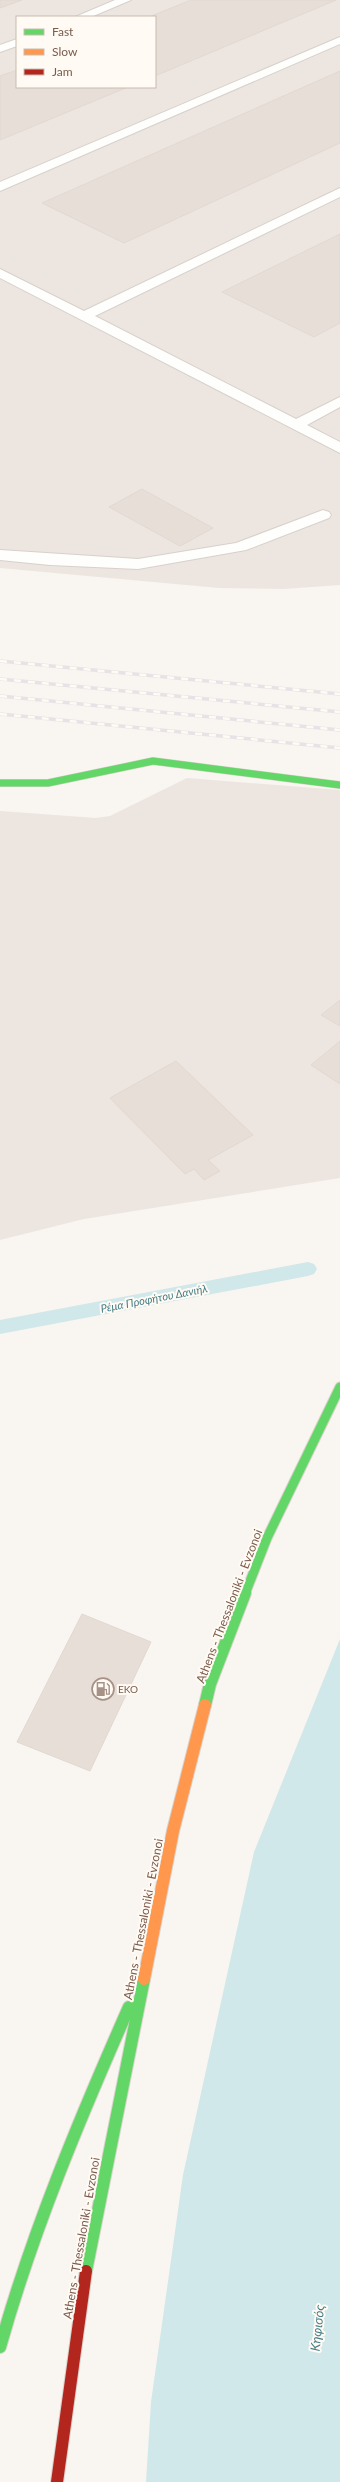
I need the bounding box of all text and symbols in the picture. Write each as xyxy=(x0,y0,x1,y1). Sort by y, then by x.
legend xyxy=(16,16,156,88)
text: Fast xyxy=(52,24,74,39)
text: Slow xyxy=(52,44,78,59)
text: Jam xyxy=(52,64,73,79)
water label: Ρέμα Προφήτου Δανιήλ xyxy=(99,1281,209,1315)
street label: Athens - Thessaloniki - Evzonoi xyxy=(193,1527,265,1685)
fuel station icon: EKO xyxy=(90,1676,116,1702)
place label: EKO xyxy=(118,1683,138,1695)
street label: Athens - Thessaloniki - Evzonoi xyxy=(120,1837,166,2001)
street label: Athens - Thessaloniki - Evzonoi xyxy=(59,2156,103,2320)
water label: Κηφισός xyxy=(307,2304,327,2352)

